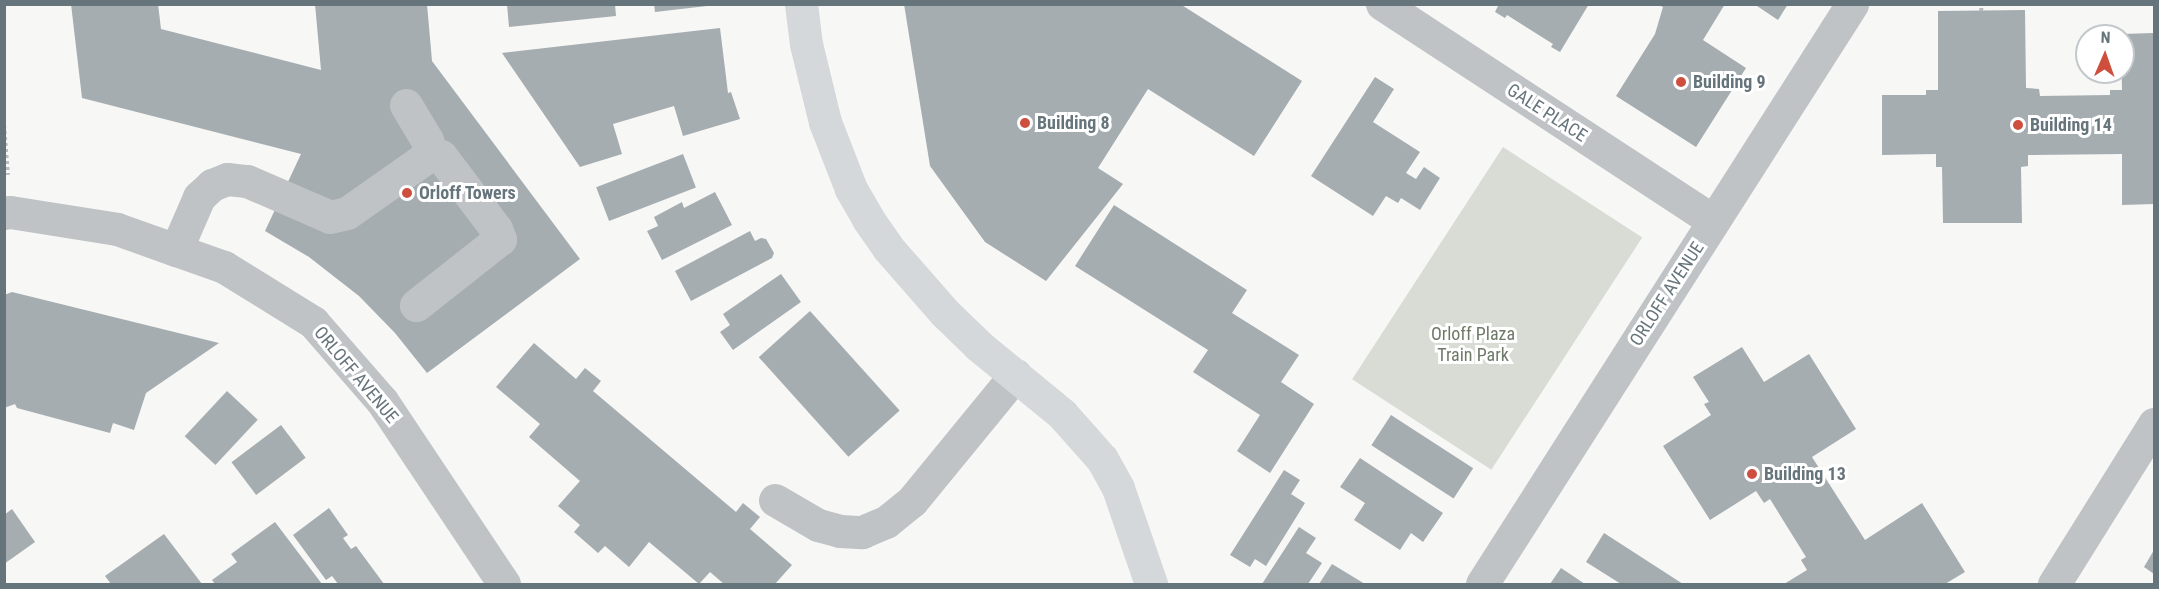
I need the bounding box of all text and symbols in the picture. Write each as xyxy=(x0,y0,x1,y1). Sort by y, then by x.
north arrow xyxy=(2075,24,2135,84)
text: N xyxy=(2100,28,2111,47)
place label: Building 9 xyxy=(1693,71,1766,93)
marker: Building 9 xyxy=(1674,75,1688,89)
street label: GALE PLACE xyxy=(1503,79,1591,147)
place label: Building 8 xyxy=(1037,112,1110,134)
place label: Building 14 xyxy=(2030,114,2112,136)
marker: Building 8 xyxy=(1018,116,1032,130)
marker: Building 14 xyxy=(2011,118,2025,132)
place label: Orloff Towers xyxy=(419,182,516,204)
marker: Orloff Towers xyxy=(400,186,414,200)
street label: ORLOFF AVENUE xyxy=(1625,238,1709,350)
street label: ORLOFF AVENUE xyxy=(309,322,403,428)
park label: Orloff Plaza Train Park xyxy=(1431,324,1515,366)
place label: Building 13 xyxy=(1764,463,1846,485)
marker: Building 13 xyxy=(1745,467,1759,481)

